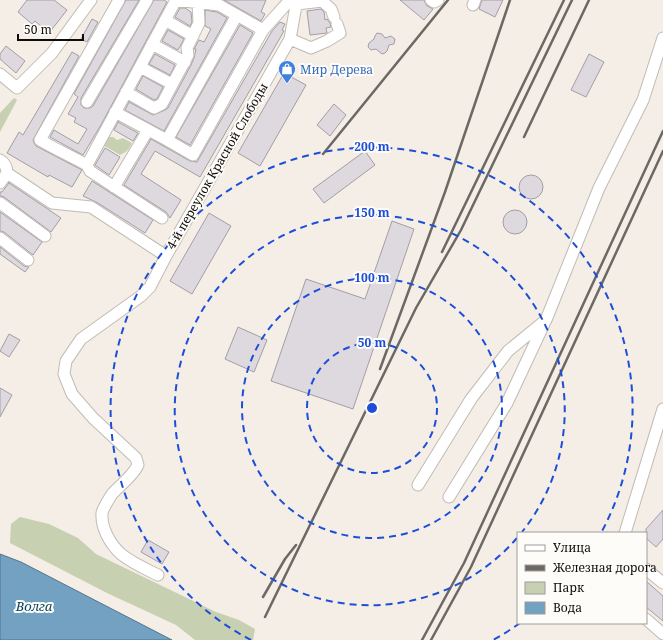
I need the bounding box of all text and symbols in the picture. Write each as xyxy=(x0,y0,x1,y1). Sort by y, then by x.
scale bar xyxy=(18,16,83,42)
text: 50 m xyxy=(24,21,52,38)
shop icon: Мир Дерева xyxy=(277,59,297,84)
place label: Мир Дерева xyxy=(300,61,373,78)
street label: 4-й переулок Красной Слободы xyxy=(162,80,272,252)
text: 200 m xyxy=(354,138,390,155)
text: 150 m xyxy=(354,204,390,221)
text: 100 m xyxy=(354,269,390,286)
text: 50 m xyxy=(358,334,386,351)
centre of rings xyxy=(365,401,379,415)
legend xyxy=(517,532,647,624)
text: Улица xyxy=(553,539,591,556)
text: Железная дорога xyxy=(552,559,657,576)
text: Парк xyxy=(553,579,585,596)
water label: Волга xyxy=(15,597,53,615)
text: Вода xyxy=(553,599,582,616)

